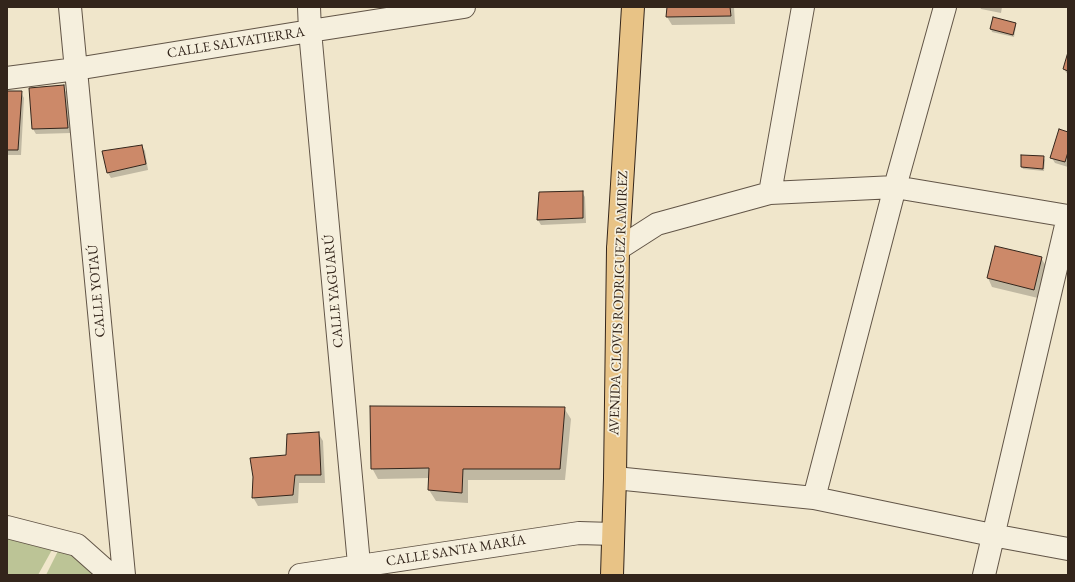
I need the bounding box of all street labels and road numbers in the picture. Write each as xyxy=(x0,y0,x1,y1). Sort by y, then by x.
street label: CALLE SALVATIERRA xyxy=(166,24,306,62)
street label: AVENIDA CLOVIS RODRIGUEZ RAMIREZ xyxy=(606,170,632,436)
street label: CALLE YAGUARÚ xyxy=(321,234,347,348)
street label: CALLE YOTAÚ xyxy=(85,244,109,338)
street label: CALLE SANTA MARÍA xyxy=(385,532,527,570)

